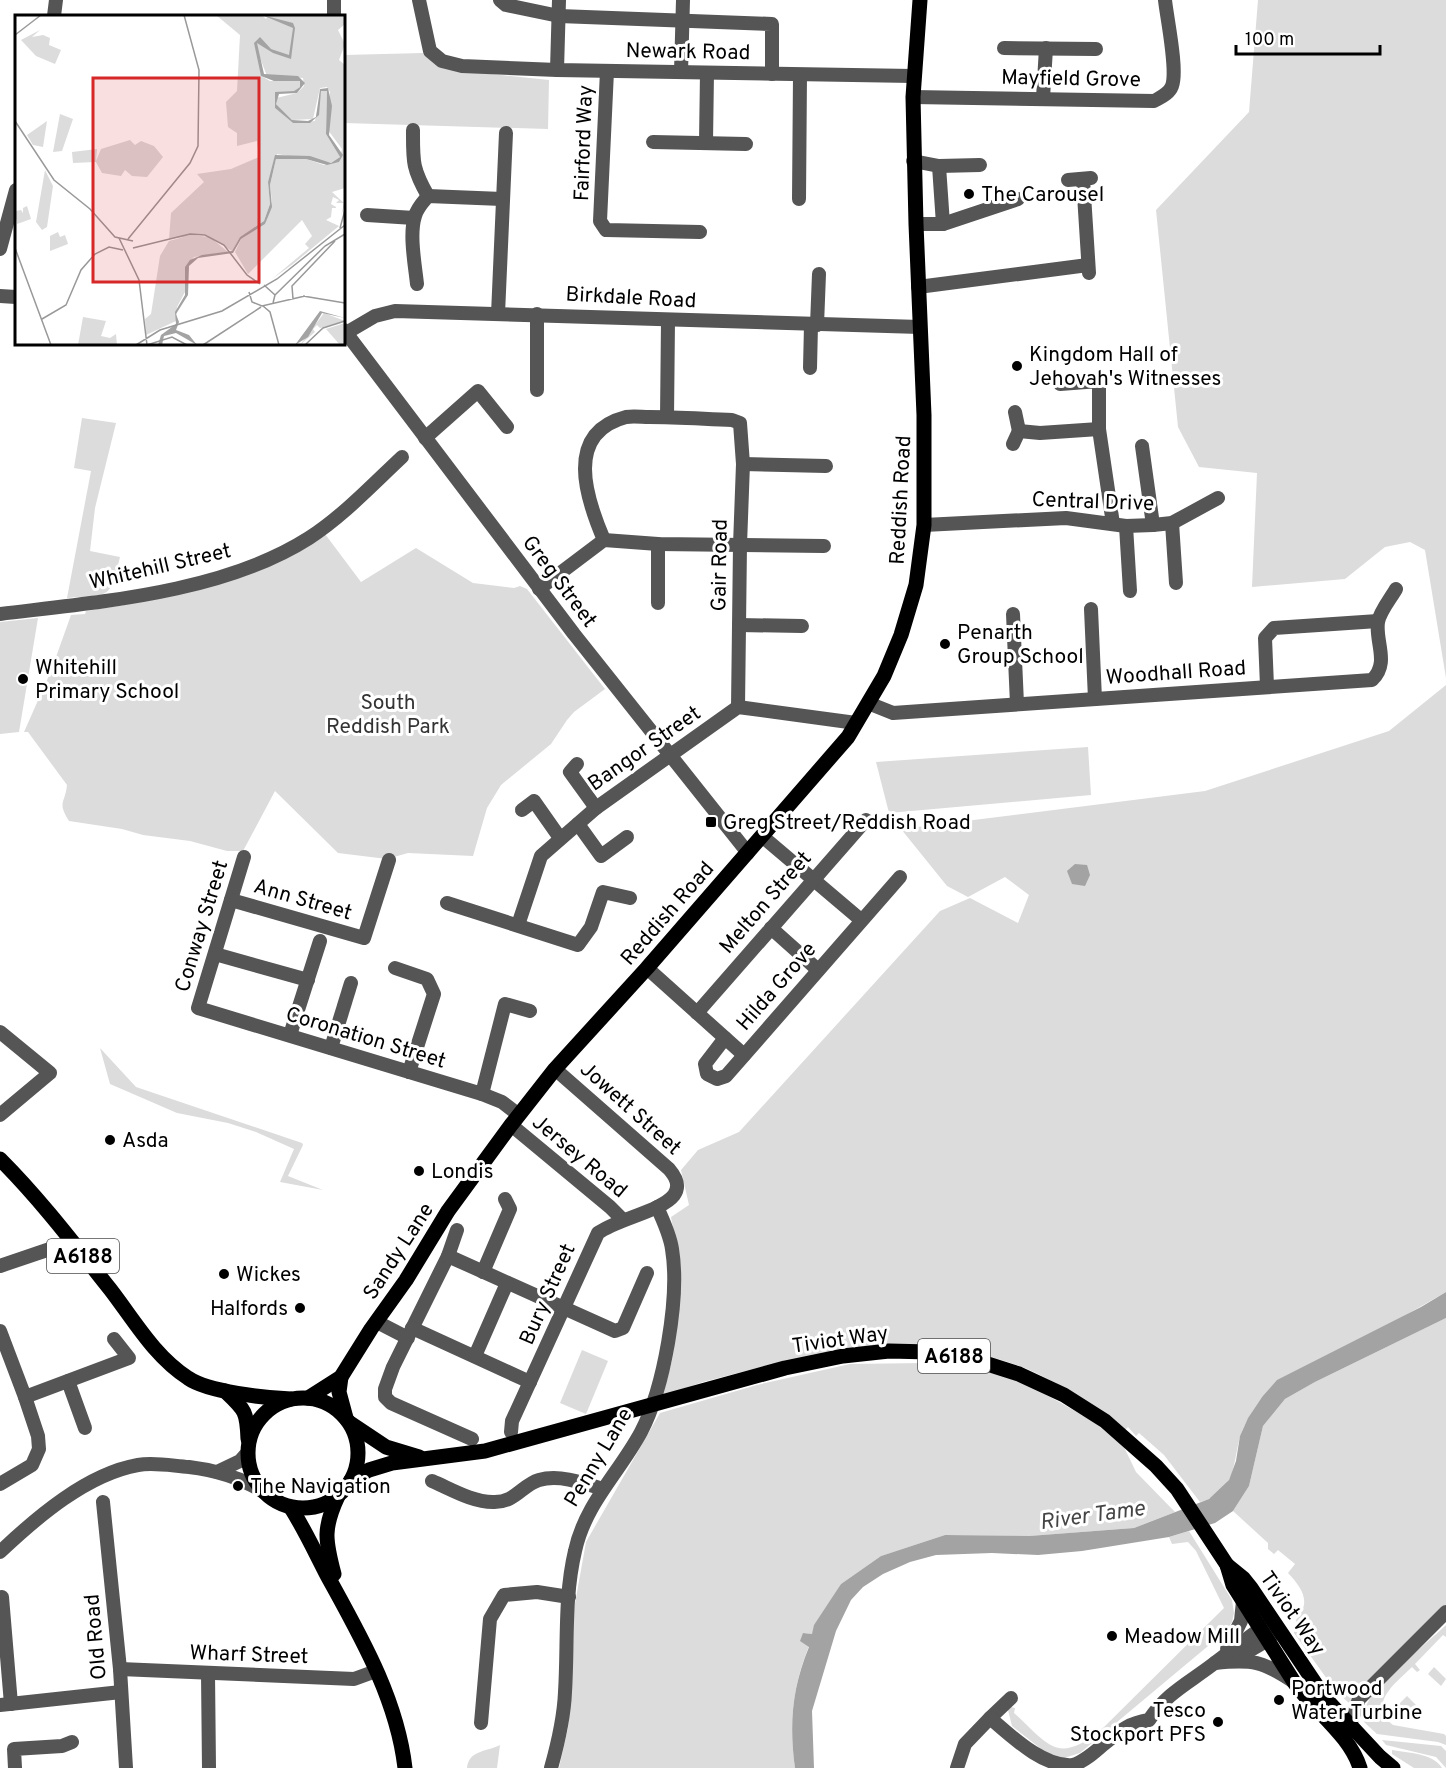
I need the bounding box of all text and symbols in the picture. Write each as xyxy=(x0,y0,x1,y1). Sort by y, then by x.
inset map xyxy=(15,15,345,345)
scale bar xyxy=(1236,18,1380,56)
text: 100 m xyxy=(1245,29,1294,52)
street label: Newark Road xyxy=(625,38,751,67)
street label: Mayfield Grove xyxy=(1001,65,1141,94)
street label: Fairford Way xyxy=(569,85,600,202)
place label: The Carousel xyxy=(981,182,1104,209)
marker: The Carousel xyxy=(962,187,976,201)
street label: Birkdale Road xyxy=(565,282,697,315)
place label: Kingdom Hall of Jehovah's Witnesses xyxy=(1029,342,1221,393)
marker: Kingdom Hall of Jehovah's Witnesses xyxy=(1010,359,1024,373)
street label: Reddish Road xyxy=(885,435,918,565)
street label: Central Drive xyxy=(1031,487,1155,518)
street label: Gair Road xyxy=(706,519,735,612)
street label: Greg Street xyxy=(515,531,602,633)
street label: Whitehill Street xyxy=(87,538,234,597)
place label: Penarth Group School xyxy=(957,620,1084,671)
marker: Penarth Group School xyxy=(938,637,952,651)
place label: Whitehill Primary School xyxy=(35,655,179,706)
street label: Woodhall Road xyxy=(1105,655,1247,692)
marker: Whitehill Primary School xyxy=(16,672,30,686)
park label: South Reddish Park xyxy=(326,690,450,741)
street label: Bangor Street xyxy=(583,700,707,798)
place label: Greg Street/Reddish Road xyxy=(723,810,971,837)
marker: Greg Street/Reddish Road xyxy=(704,815,718,829)
street label: Melton Street xyxy=(714,846,818,960)
street label: Reddish Road xyxy=(616,856,721,972)
street label: Conway Street xyxy=(170,857,235,996)
street label: Ann Street xyxy=(250,874,355,927)
street label: Hilda Grove xyxy=(731,937,823,1037)
street label: Coronation Street xyxy=(282,1001,449,1076)
street label: Jowett Street xyxy=(574,1057,686,1162)
street label: Jersey Road xyxy=(526,1109,632,1205)
place label: Asda xyxy=(122,1128,169,1155)
marker: Asda xyxy=(103,1133,117,1147)
place label: Londis xyxy=(431,1159,493,1186)
marker: Londis xyxy=(412,1164,426,1178)
street label: Sandy Lane xyxy=(358,1198,441,1305)
road number: A6188 xyxy=(47,1239,119,1273)
street label: Bury Street xyxy=(514,1240,583,1349)
place label: Wickes xyxy=(236,1262,301,1289)
marker: Wickes xyxy=(217,1267,231,1281)
place label: Halfords xyxy=(210,1296,288,1323)
marker: Halfords xyxy=(293,1301,307,1315)
street label: Tiviot Way xyxy=(790,1320,890,1361)
road number: A6188 xyxy=(918,1339,990,1373)
street label: Penny Lane xyxy=(559,1403,639,1512)
place label: The Navigation xyxy=(250,1474,391,1501)
marker: The Navigation xyxy=(231,1479,245,1493)
water label: River Tame xyxy=(1038,1496,1147,1537)
street label: Tiviot Way xyxy=(1253,1566,1331,1661)
street label: Old Road xyxy=(79,1593,114,1681)
place label: Meadow Mill xyxy=(1124,1624,1240,1651)
marker: Meadow Mill xyxy=(1105,1629,1119,1643)
street label: Wharf Street xyxy=(189,1640,309,1671)
place label: Portwood Water Turbine xyxy=(1291,1676,1422,1727)
marker: Portwood Water Turbine xyxy=(1272,1693,1286,1707)
place label: Tesco Stockport PFS xyxy=(1070,1698,1206,1749)
marker: Tesco Stockport PFS xyxy=(1211,1715,1225,1729)

